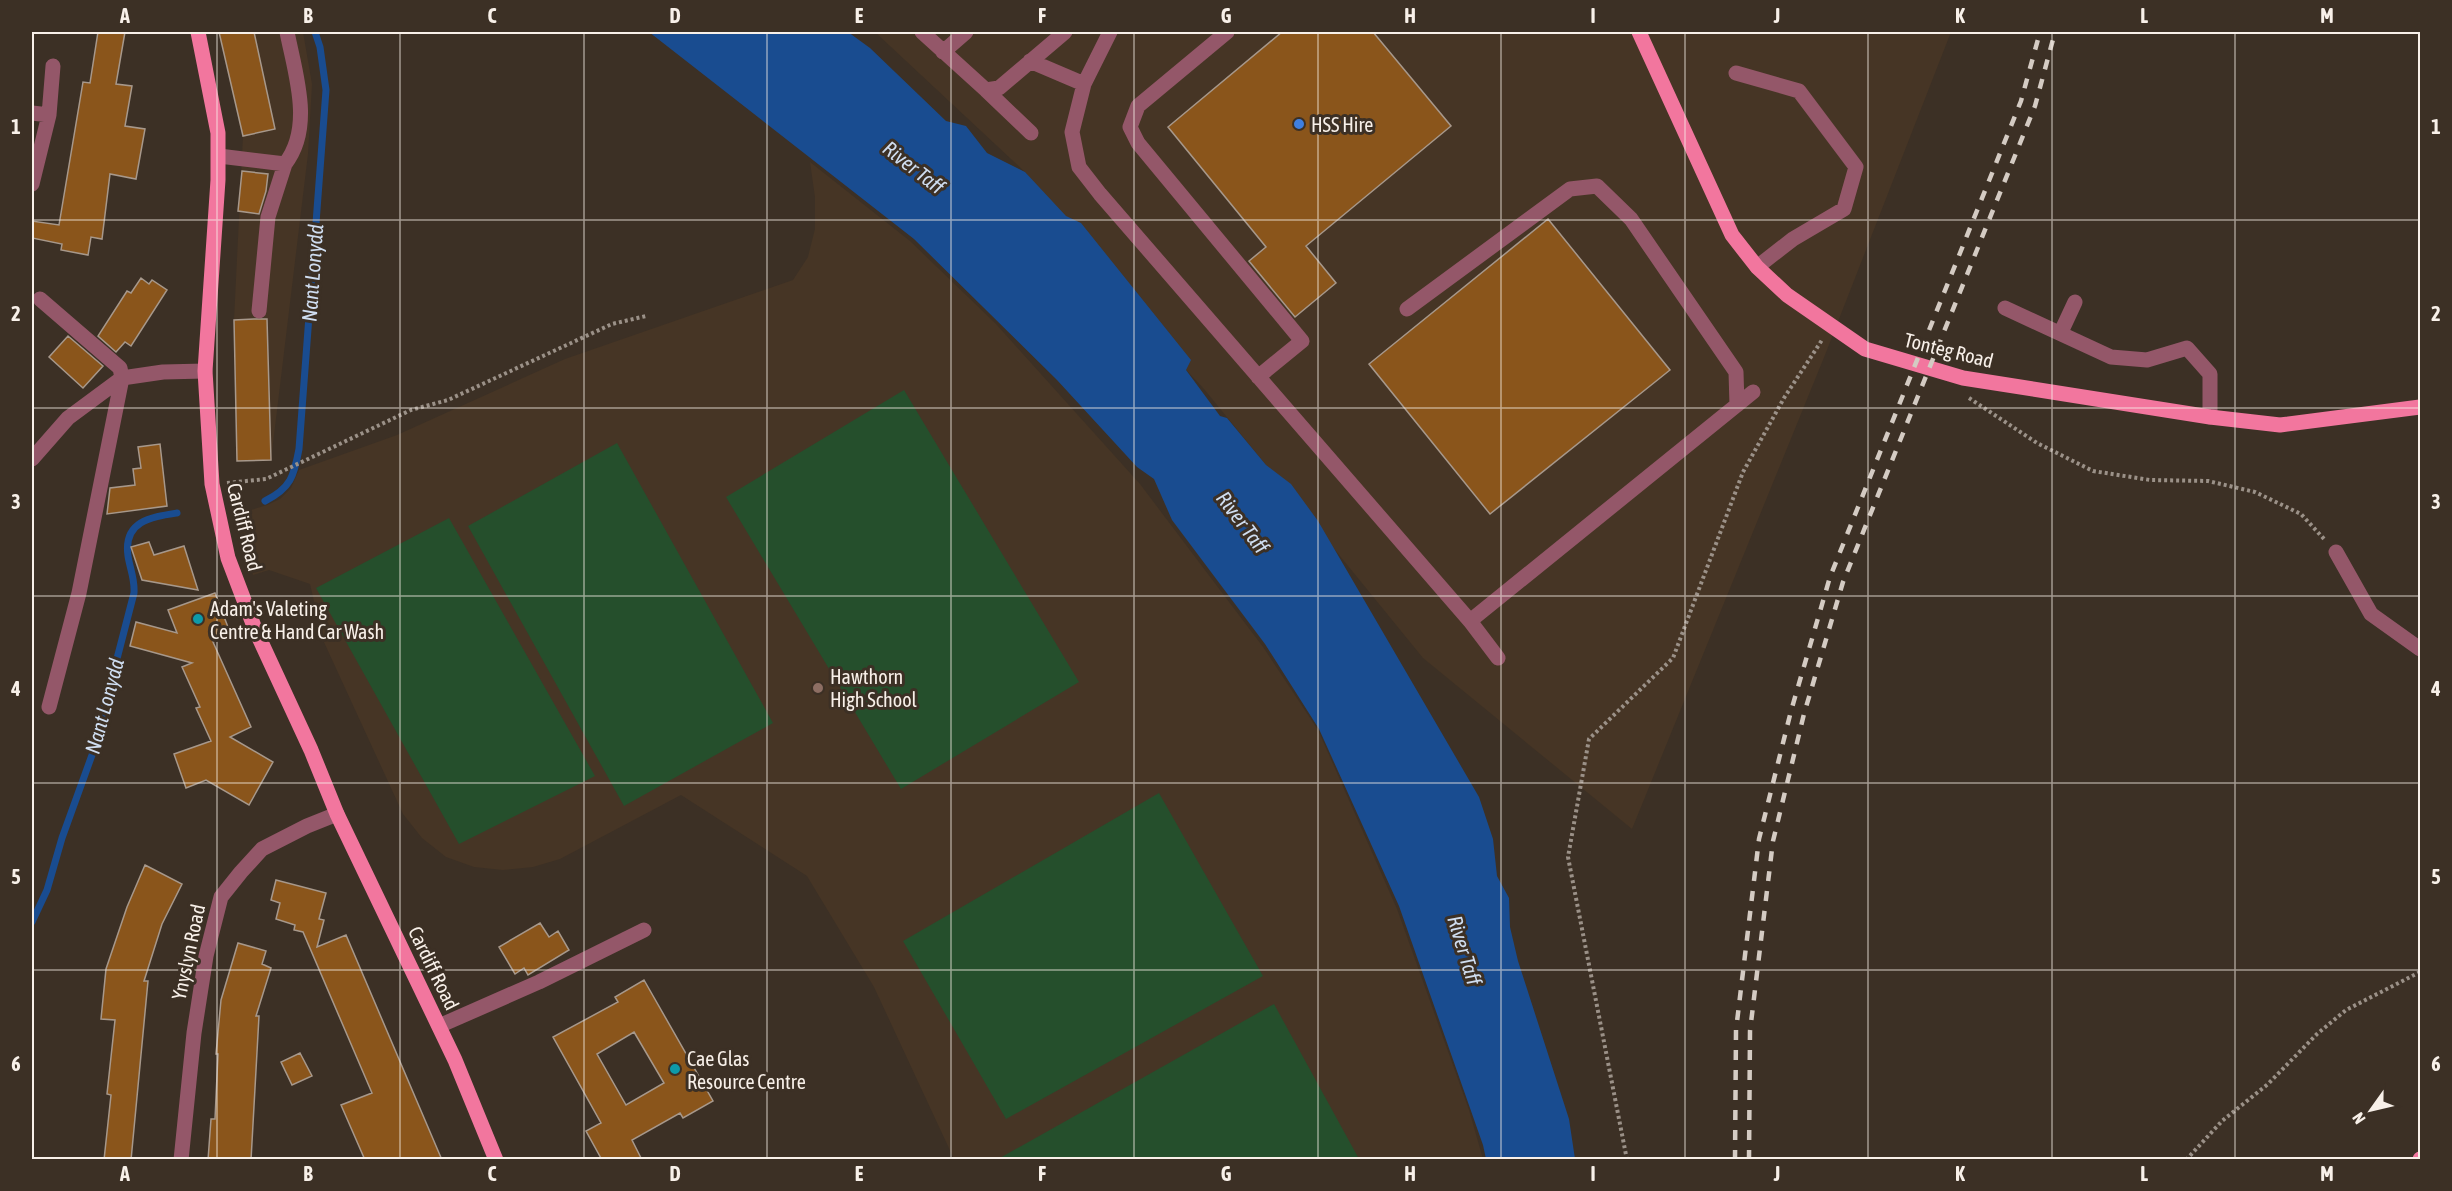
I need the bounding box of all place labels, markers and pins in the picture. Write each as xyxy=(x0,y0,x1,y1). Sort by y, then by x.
place label: HSS Hire xyxy=(1311,113,1373,136)
marker: HSS Hire xyxy=(1292,117,1306,131)
place label: Adam's Valeting Centre & Hand Car Wash xyxy=(210,597,384,643)
marker: Adam's Valeting Centre & Hand Car Wash xyxy=(191,612,205,626)
place label: Hawthorn High School xyxy=(830,665,918,711)
marker: Hawthorn High School xyxy=(811,681,825,695)
place label: Cae Glas Resource Centre xyxy=(687,1047,806,1093)
marker: Cae Glas Resource Centre xyxy=(668,1062,682,1076)

